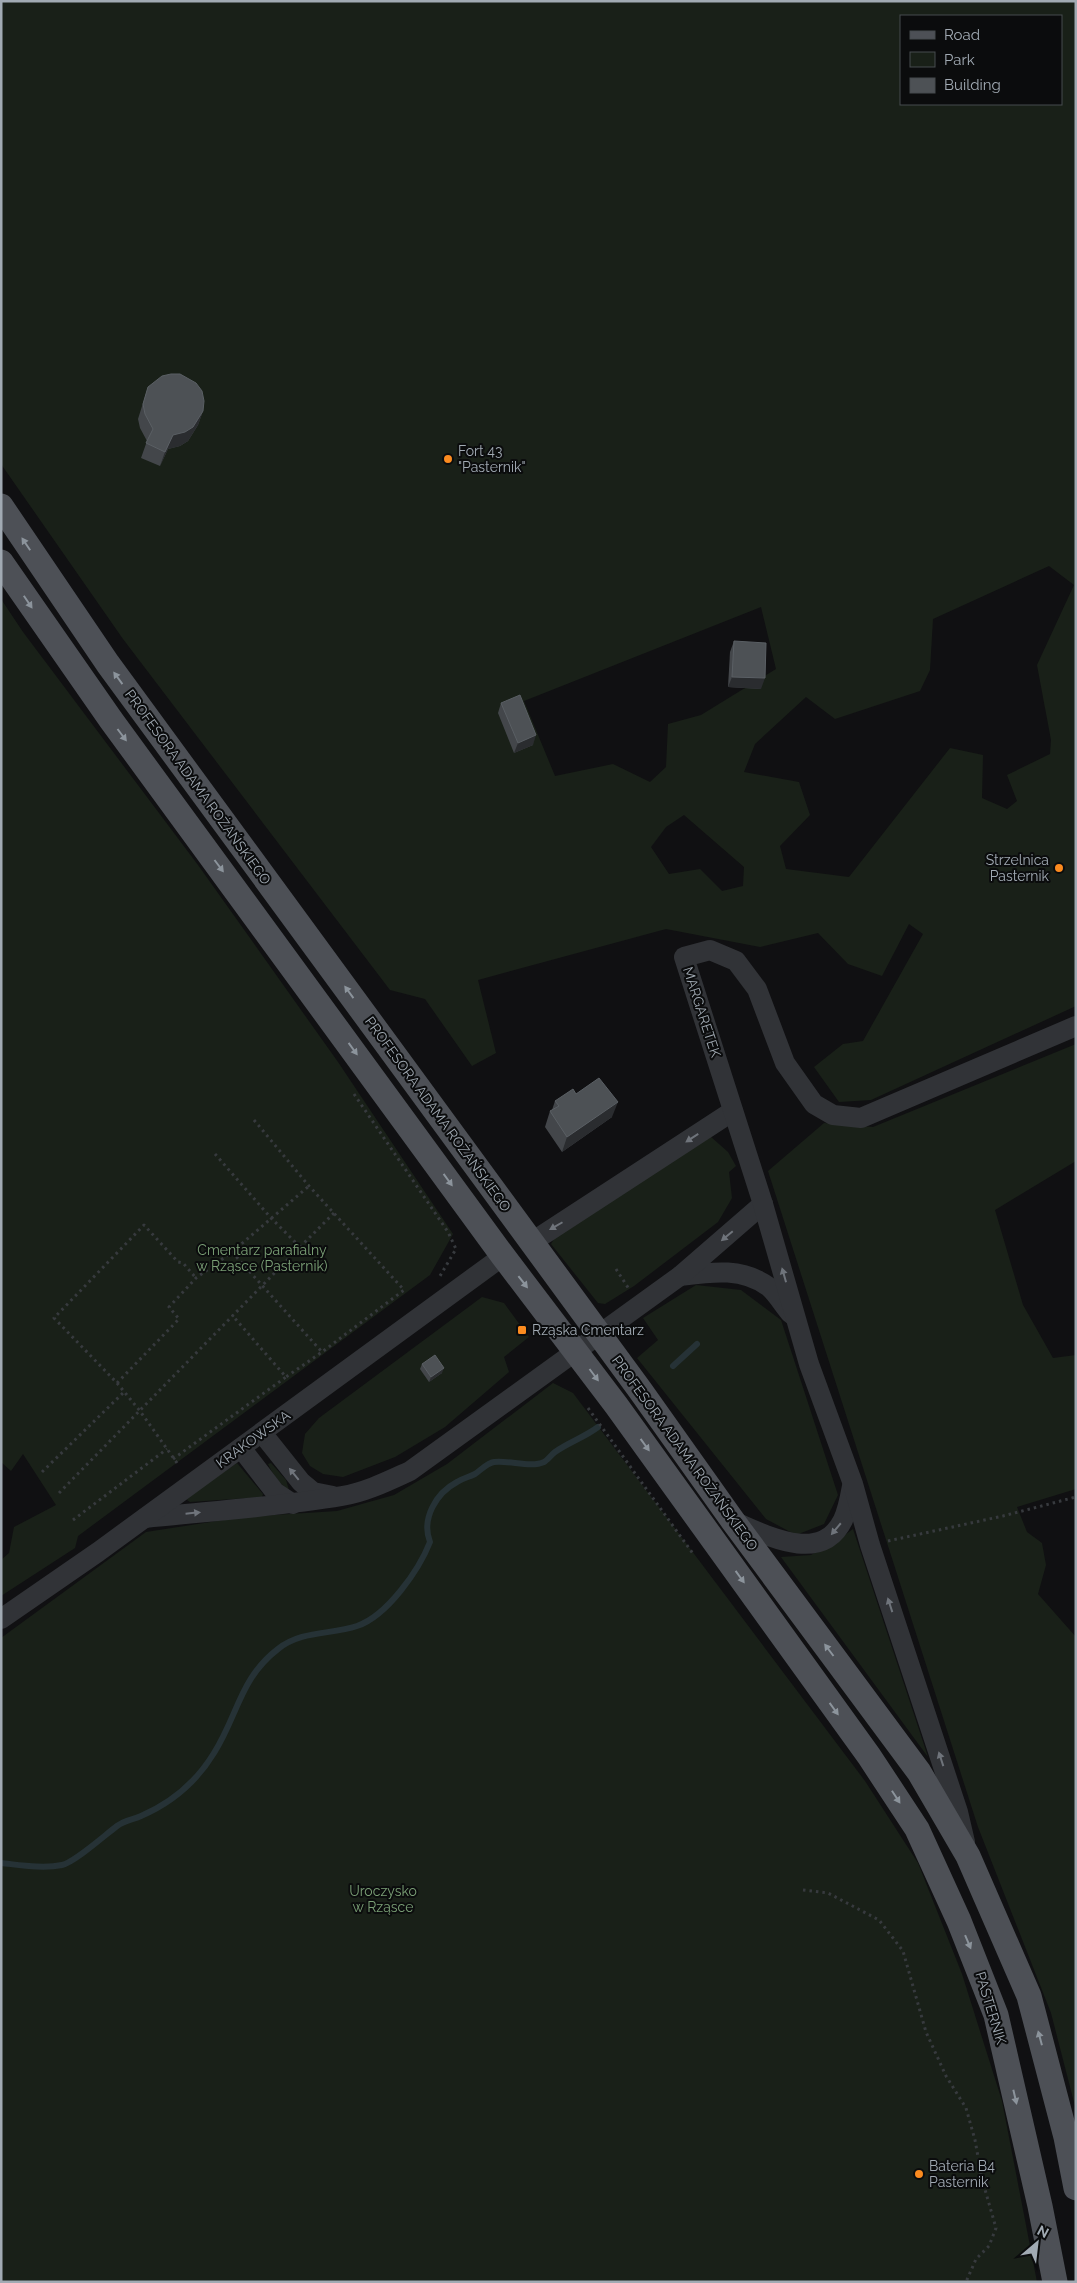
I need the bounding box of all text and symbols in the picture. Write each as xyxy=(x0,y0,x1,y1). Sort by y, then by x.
legend xyxy=(900,15,1062,105)
text: Road xyxy=(944,26,980,44)
text: Park xyxy=(944,51,975,69)
text: Building xyxy=(944,76,1001,94)
place label: Fort 43 "Pasternik" xyxy=(458,443,526,475)
marker: Fort 43 "Pasternik" xyxy=(442,453,454,465)
one-way arrow xyxy=(21,537,30,551)
one-way arrow xyxy=(24,596,33,609)
one-way arrow xyxy=(113,671,123,685)
street label: PROFESORA ADAMA ROŻAŃSKIEGO xyxy=(122,685,276,888)
one-way arrow xyxy=(117,728,127,742)
place label: Strzelnica Pasternik xyxy=(986,852,1050,884)
one-way arrow xyxy=(213,859,224,872)
marker: Strzelnica Pasternik xyxy=(1053,862,1065,874)
street label: MARGARETEK xyxy=(680,965,724,1059)
one-way arrow xyxy=(343,986,354,999)
street label: PROFESORA ADAMA ROŻAŃSKIEGO xyxy=(362,1012,516,1215)
one-way arrow xyxy=(348,1042,358,1056)
one-way arrow xyxy=(686,1133,699,1142)
one-way arrow xyxy=(443,1173,453,1187)
one-way arrow xyxy=(550,1222,563,1231)
one-way arrow xyxy=(721,1230,733,1242)
park label: Cmentarz parafialny w Rząsce (Pasternik) xyxy=(196,1242,328,1274)
one-way arrow xyxy=(779,1268,787,1283)
one-way arrow xyxy=(518,1275,529,1288)
place label: Rząska Cmentarz xyxy=(532,1322,644,1338)
marker: Rząska Cmentarz xyxy=(516,1324,528,1336)
street label: PROFESORA ADAMA ROŻAŃSKIEGO xyxy=(609,1351,763,1554)
one-way arrow xyxy=(588,1368,599,1381)
street label: KRAKOWSKA xyxy=(213,1406,294,1471)
one-way arrow xyxy=(640,1438,650,1452)
one-way arrow xyxy=(289,1468,300,1481)
one-way arrow xyxy=(186,1509,202,1517)
one-way arrow xyxy=(831,1523,842,1535)
one-way arrow xyxy=(734,1570,745,1583)
one-way arrow xyxy=(886,1597,893,1612)
one-way arrow xyxy=(824,1643,834,1657)
one-way arrow xyxy=(829,1702,840,1715)
one-way arrow xyxy=(936,1751,944,1766)
one-way arrow xyxy=(891,1790,901,1803)
park label: Uroczysko w Rząsce xyxy=(349,1883,417,1915)
one-way arrow xyxy=(965,1935,973,1949)
street label: PASTERNIK xyxy=(972,1970,1010,2046)
one-way arrow xyxy=(1036,2031,1044,2046)
one-way arrow xyxy=(1011,2089,1019,2104)
place label: Bateria B4 Pasternik xyxy=(929,2158,995,2190)
marker: Bateria B4 Pasternik xyxy=(913,2168,925,2180)
north arrow xyxy=(1012,2218,1062,2268)
text: N xyxy=(1035,2222,1052,2241)

